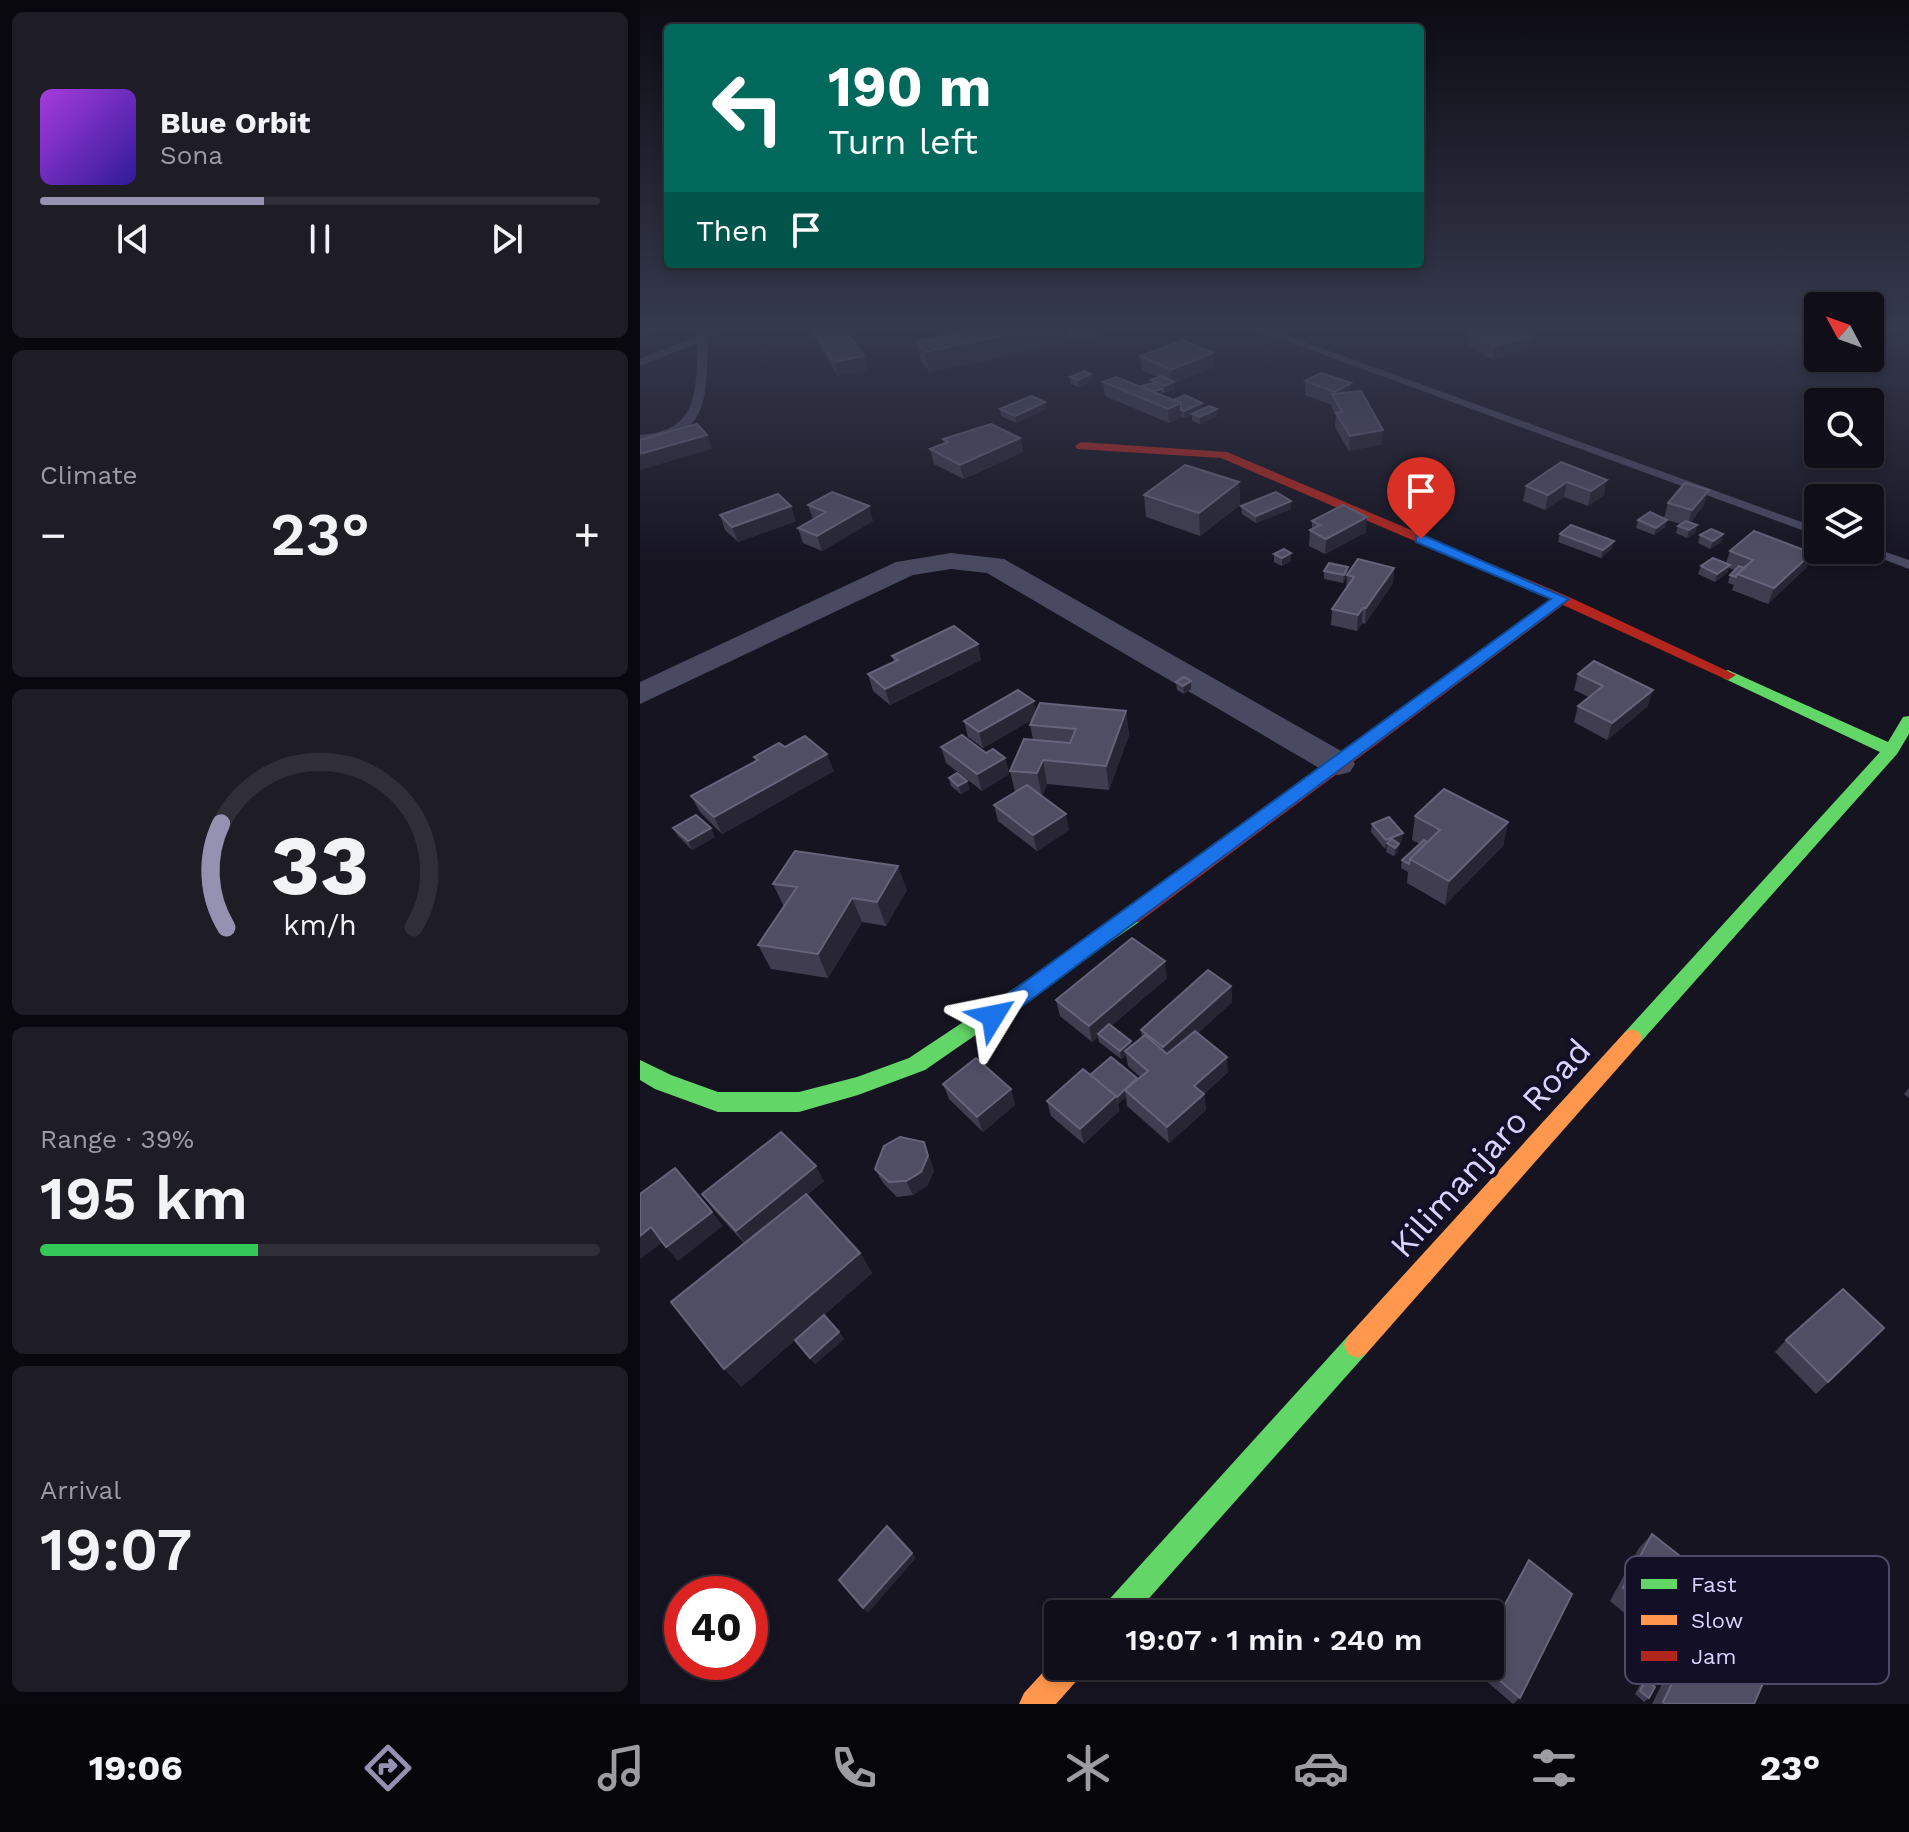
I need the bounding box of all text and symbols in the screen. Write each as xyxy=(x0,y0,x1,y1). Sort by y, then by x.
text: 190 m xyxy=(828,54,991,120)
icon: left xyxy=(696,56,800,160)
text: Blue Orbit xyxy=(160,105,310,140)
text: Turn left xyxy=(828,121,978,163)
text: Sona xyxy=(160,140,223,170)
icon: arrive xyxy=(784,208,828,252)
text: Then xyxy=(696,213,768,248)
icon: previous xyxy=(111,217,155,261)
icon: pause xyxy=(298,217,342,261)
icon: next xyxy=(485,217,529,261)
north arrow xyxy=(1804,292,1884,372)
map controls xyxy=(1804,292,1884,564)
button: search xyxy=(1804,388,1884,468)
pin xyxy=(1387,457,1455,539)
text: Climate xyxy=(40,460,138,490)
icon: arrive xyxy=(1399,469,1443,513)
button: layers xyxy=(1804,484,1884,564)
text: 23° xyxy=(270,499,370,570)
text: − xyxy=(40,509,67,561)
text: + xyxy=(573,509,600,561)
text: 33 xyxy=(271,817,369,914)
text: km/h xyxy=(283,908,357,942)
position arrow xyxy=(951,974,1035,1058)
street label: Kilimanjaro Road xyxy=(1381,1031,1599,1265)
text: Range · 39% xyxy=(40,1124,194,1154)
text: 195 km xyxy=(40,1163,248,1234)
text: Arrival xyxy=(40,1475,121,1505)
text: 19:07 xyxy=(40,1514,192,1585)
legend xyxy=(1625,1556,1889,1684)
text: Fast xyxy=(1691,1572,1737,1597)
speed limit sign: 40 xyxy=(664,1576,768,1680)
text: Slow xyxy=(1691,1608,1743,1633)
text: 19:07 · 1 min · 240 m xyxy=(1126,1622,1422,1657)
text: Jam xyxy=(1691,1644,1736,1669)
icon: directions xyxy=(360,1740,416,1796)
icon: music xyxy=(593,1740,649,1796)
icon: phone xyxy=(826,1740,882,1796)
icon: climate xyxy=(1060,1740,1116,1796)
icon: car xyxy=(1293,1740,1349,1796)
icon: filters xyxy=(1526,1740,1582,1796)
text: 19:06 xyxy=(89,1747,183,1789)
text: 23° xyxy=(1760,1747,1820,1789)

